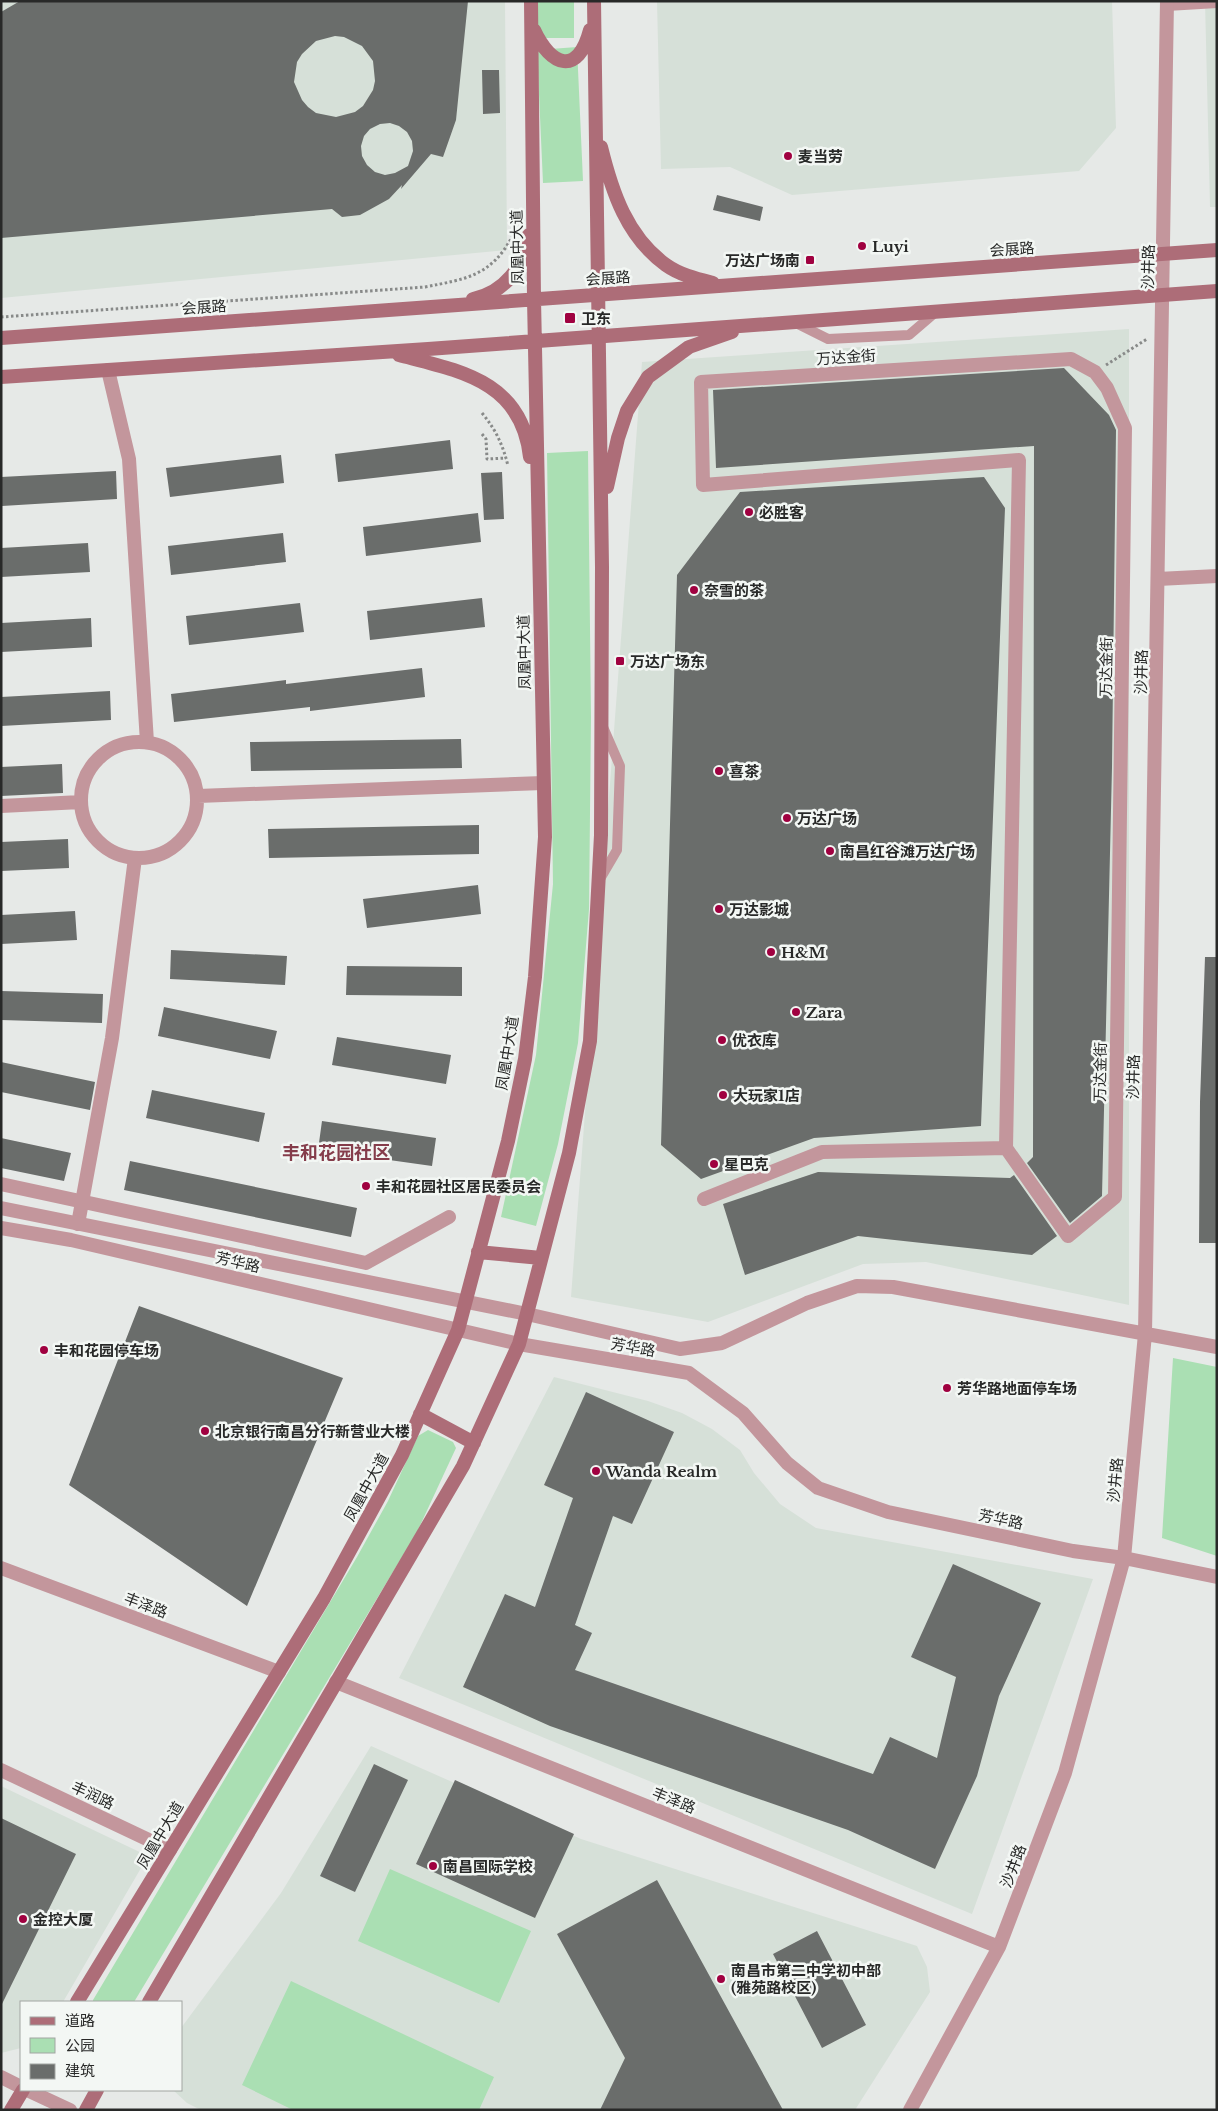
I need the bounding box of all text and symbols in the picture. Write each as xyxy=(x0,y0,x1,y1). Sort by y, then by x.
place label: 麦当劳 xyxy=(798,147,843,166)
marker: 麦当劳 xyxy=(782,150,794,162)
street label: 凤凰中大道 xyxy=(507,209,527,285)
place label: Luyi xyxy=(872,237,909,256)
street label: 会展路 xyxy=(989,238,1035,260)
marker: Luyi xyxy=(856,240,868,252)
street label: 沙井路 xyxy=(1138,244,1158,290)
place label: 万达广场南 xyxy=(725,251,800,270)
marker: 万达广场南 xyxy=(804,254,816,266)
street label: 会展路 xyxy=(585,267,631,289)
street label: 会展路 xyxy=(181,296,227,318)
place label: 卫东 xyxy=(581,309,611,328)
marker: 卫东 xyxy=(563,311,577,325)
street label: 万达金街 xyxy=(815,345,877,369)
place label: 必胜客 xyxy=(759,503,804,522)
marker: 必胜客 xyxy=(743,506,755,518)
place label: 奈雪的茶 xyxy=(704,581,765,600)
marker: 奈雪的茶 xyxy=(688,584,700,596)
street label: 凤凰中大道 xyxy=(514,614,534,690)
street label: 万达金街 xyxy=(1096,637,1116,697)
street label: 沙井路 xyxy=(1131,649,1151,695)
place label: 万达广场东 xyxy=(630,652,705,671)
marker: 万达广场东 xyxy=(614,655,626,667)
place label: 喜茶 xyxy=(729,762,760,781)
marker: 喜茶 xyxy=(713,765,725,777)
place label: 万达广场 xyxy=(797,809,857,828)
marker: 万达广场 xyxy=(781,812,793,824)
place label: 南昌红谷滩万达广场 xyxy=(840,842,975,861)
marker: 南昌红谷滩万达广场 xyxy=(824,845,836,857)
place label: 万达影城 xyxy=(729,900,789,919)
marker: 万达影城 xyxy=(713,903,725,915)
place label: H&M xyxy=(781,943,826,962)
marker: H&M xyxy=(765,946,777,958)
place label: Zara xyxy=(806,1003,843,1022)
marker: Zara xyxy=(790,1006,802,1018)
street label: 凤凰中大道 xyxy=(492,1014,522,1092)
place label: 优衣库 xyxy=(732,1031,777,1050)
marker: 优衣库 xyxy=(716,1034,728,1046)
street label: 万达金街 xyxy=(1090,1042,1110,1102)
street label: 沙井路 xyxy=(1123,1054,1143,1100)
place label: 大玩家1店 xyxy=(733,1086,800,1105)
marker: 大玩家1店 xyxy=(717,1089,729,1101)
district label: 丰和花园社区 xyxy=(282,1142,390,1164)
place label: 星巴克 xyxy=(724,1155,769,1174)
marker: 星巴克 xyxy=(708,1158,720,1170)
place label: 丰和花园社区居民委员会 xyxy=(376,1177,541,1196)
marker: 丰和花园社区居民委员会 xyxy=(360,1180,372,1192)
street label: 芳华路 xyxy=(214,1248,262,1276)
street label: 芳华路 xyxy=(609,1334,657,1360)
place label: 丰和花园停车场 xyxy=(54,1341,159,1360)
marker: 丰和花园停车场 xyxy=(38,1344,50,1356)
place label: 芳华路地面停车场 xyxy=(957,1379,1077,1398)
marker: 芳华路地面停车场 xyxy=(941,1382,953,1394)
place label: 北京银行南昌分行新营业大楼 xyxy=(215,1422,410,1441)
marker: 北京银行南昌分行新营业大楼 xyxy=(199,1425,211,1437)
street label: 凤凰中大道 xyxy=(340,1450,392,1524)
street label: 沙井路 xyxy=(1104,1457,1126,1503)
place label: Wanda Realm xyxy=(605,1462,717,1481)
marker: Wanda Realm xyxy=(590,1465,602,1477)
street label: 芳华路 xyxy=(977,1505,1025,1533)
street label: 丰泽路 xyxy=(122,1588,170,1622)
street label: 丰润路 xyxy=(69,1777,117,1813)
street label: 丰泽路 xyxy=(650,1783,698,1817)
street label: 凤凰中大道 xyxy=(133,1798,187,1872)
street label: 沙井路 xyxy=(996,1842,1030,1890)
place label: 南昌国际学校 xyxy=(443,1857,533,1876)
marker: 南昌国际学校 xyxy=(427,1860,439,1872)
place label: 金控大厦 xyxy=(33,1910,93,1929)
marker: 金控大厦 xyxy=(17,1913,29,1925)
place label: 南昌市第二中学初中部 (雅苑路校区) xyxy=(731,1961,881,1997)
marker: 南昌市第二中学初中部 (雅苑路校区) xyxy=(715,1973,727,1985)
legend xyxy=(20,2001,182,2091)
text: 道路 xyxy=(65,2011,95,2030)
text: 公园 xyxy=(65,2036,95,2055)
text: 建筑 xyxy=(65,2061,95,2080)

